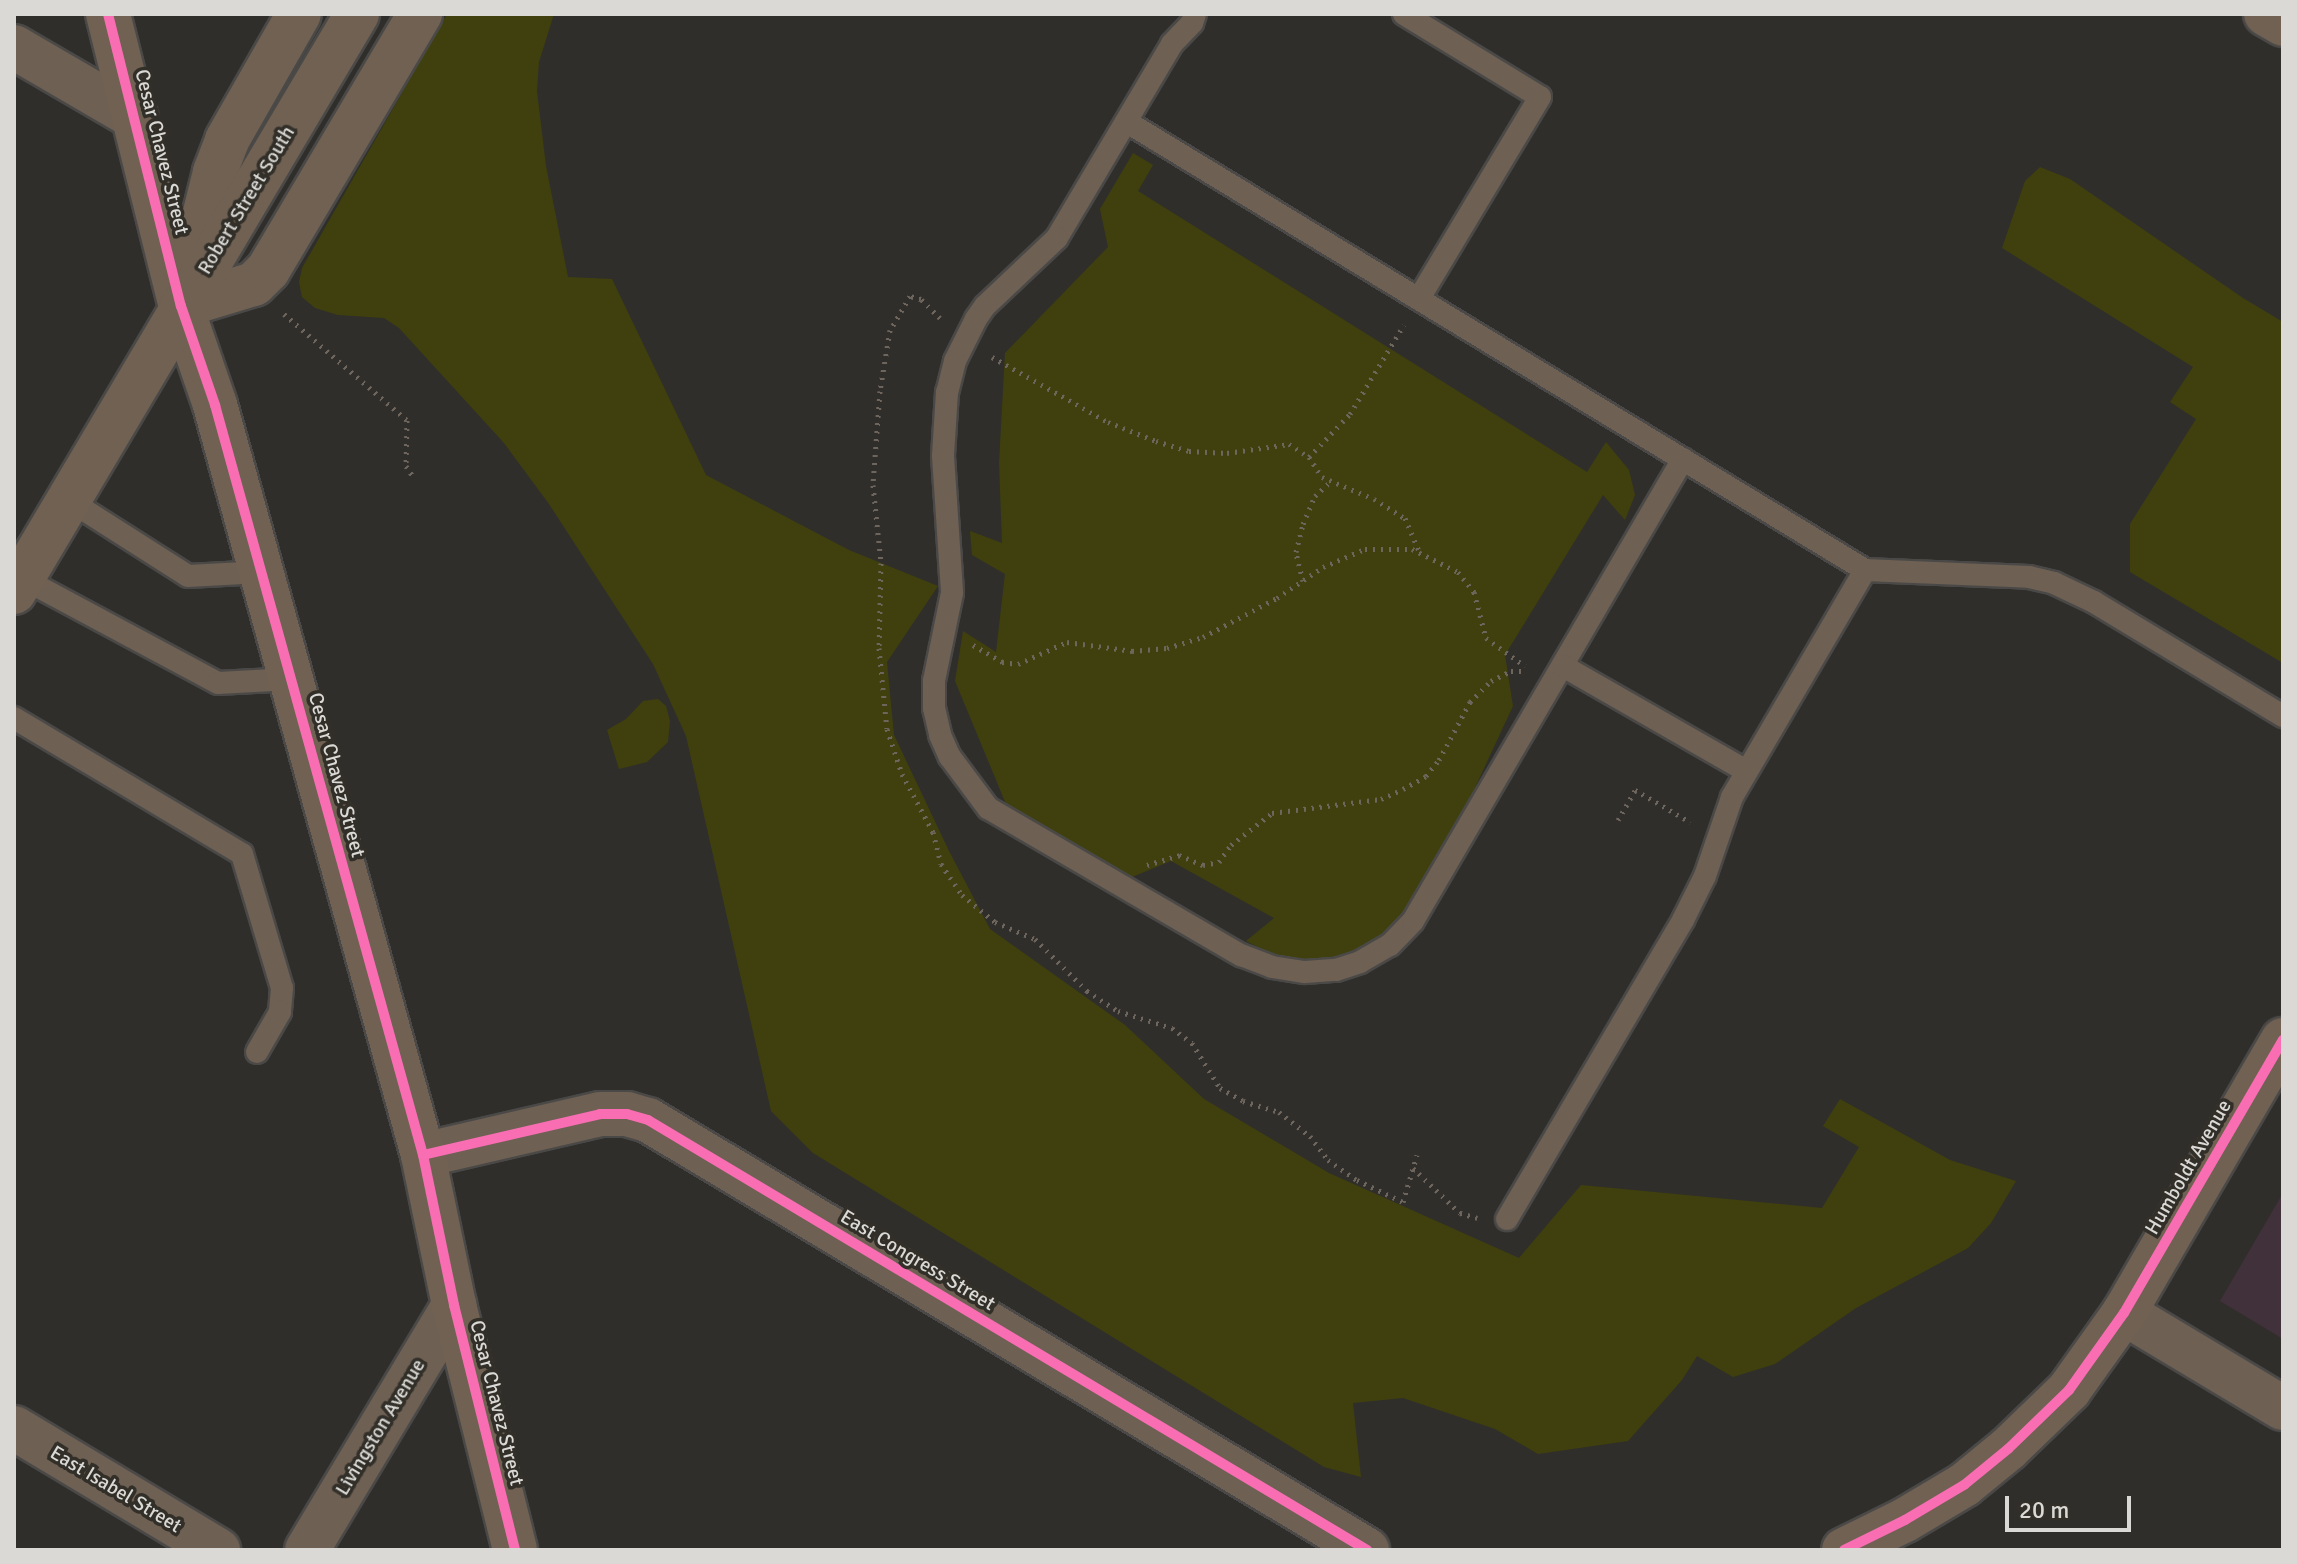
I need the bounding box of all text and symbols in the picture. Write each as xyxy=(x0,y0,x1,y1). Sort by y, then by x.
street label: Cesar Chavez Street xyxy=(130,67,194,237)
street label: Robert Street South xyxy=(192,122,300,278)
street label: Cesar Chavez Street xyxy=(303,690,371,860)
street label: Humboldt Avenue xyxy=(2140,1095,2236,1239)
street label: East Congress Street xyxy=(836,1204,1000,1316)
street label: Cesar Chavez Street xyxy=(465,1318,529,1488)
street label: Livingston Avenue xyxy=(330,1354,430,1500)
street label: East Isabel Street xyxy=(46,1440,186,1538)
scale bar xyxy=(2009,1480,2135,1530)
text: 20 m xyxy=(2019,1495,2069,1525)

